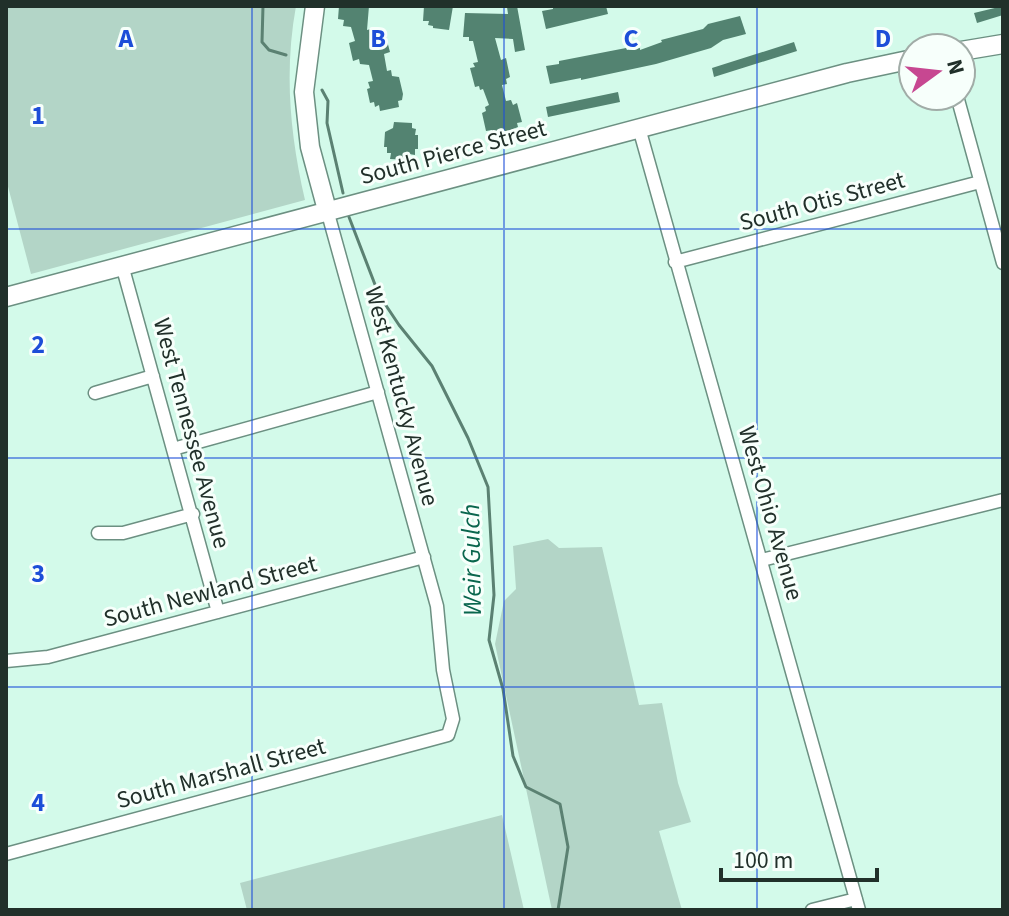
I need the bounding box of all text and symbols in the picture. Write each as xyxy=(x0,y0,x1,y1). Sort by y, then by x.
text: A xyxy=(118,20,135,57)
text: B xyxy=(370,20,386,57)
text: C xyxy=(623,20,639,57)
text: D xyxy=(875,20,891,57)
north arrow xyxy=(897,32,977,112)
text: N xyxy=(938,56,973,78)
text: 1 xyxy=(31,97,45,134)
street label: South Pierce Street xyxy=(356,111,550,194)
street label: South Otis Street xyxy=(736,163,909,240)
street label: West Kentucky Avenue xyxy=(355,282,448,510)
street label: West Tennessee Avenue xyxy=(144,314,239,552)
text: 2 xyxy=(31,326,45,363)
street label: West Ohio Avenue xyxy=(729,422,812,604)
water label: Weir Gulch xyxy=(452,503,491,617)
street label: South Newland Street xyxy=(100,546,321,637)
text: 3 xyxy=(31,555,45,592)
street label: South Marshall Street xyxy=(113,729,330,818)
text: 4 xyxy=(31,784,45,821)
scale bar xyxy=(721,832,877,882)
text: 100 m xyxy=(733,843,793,878)

